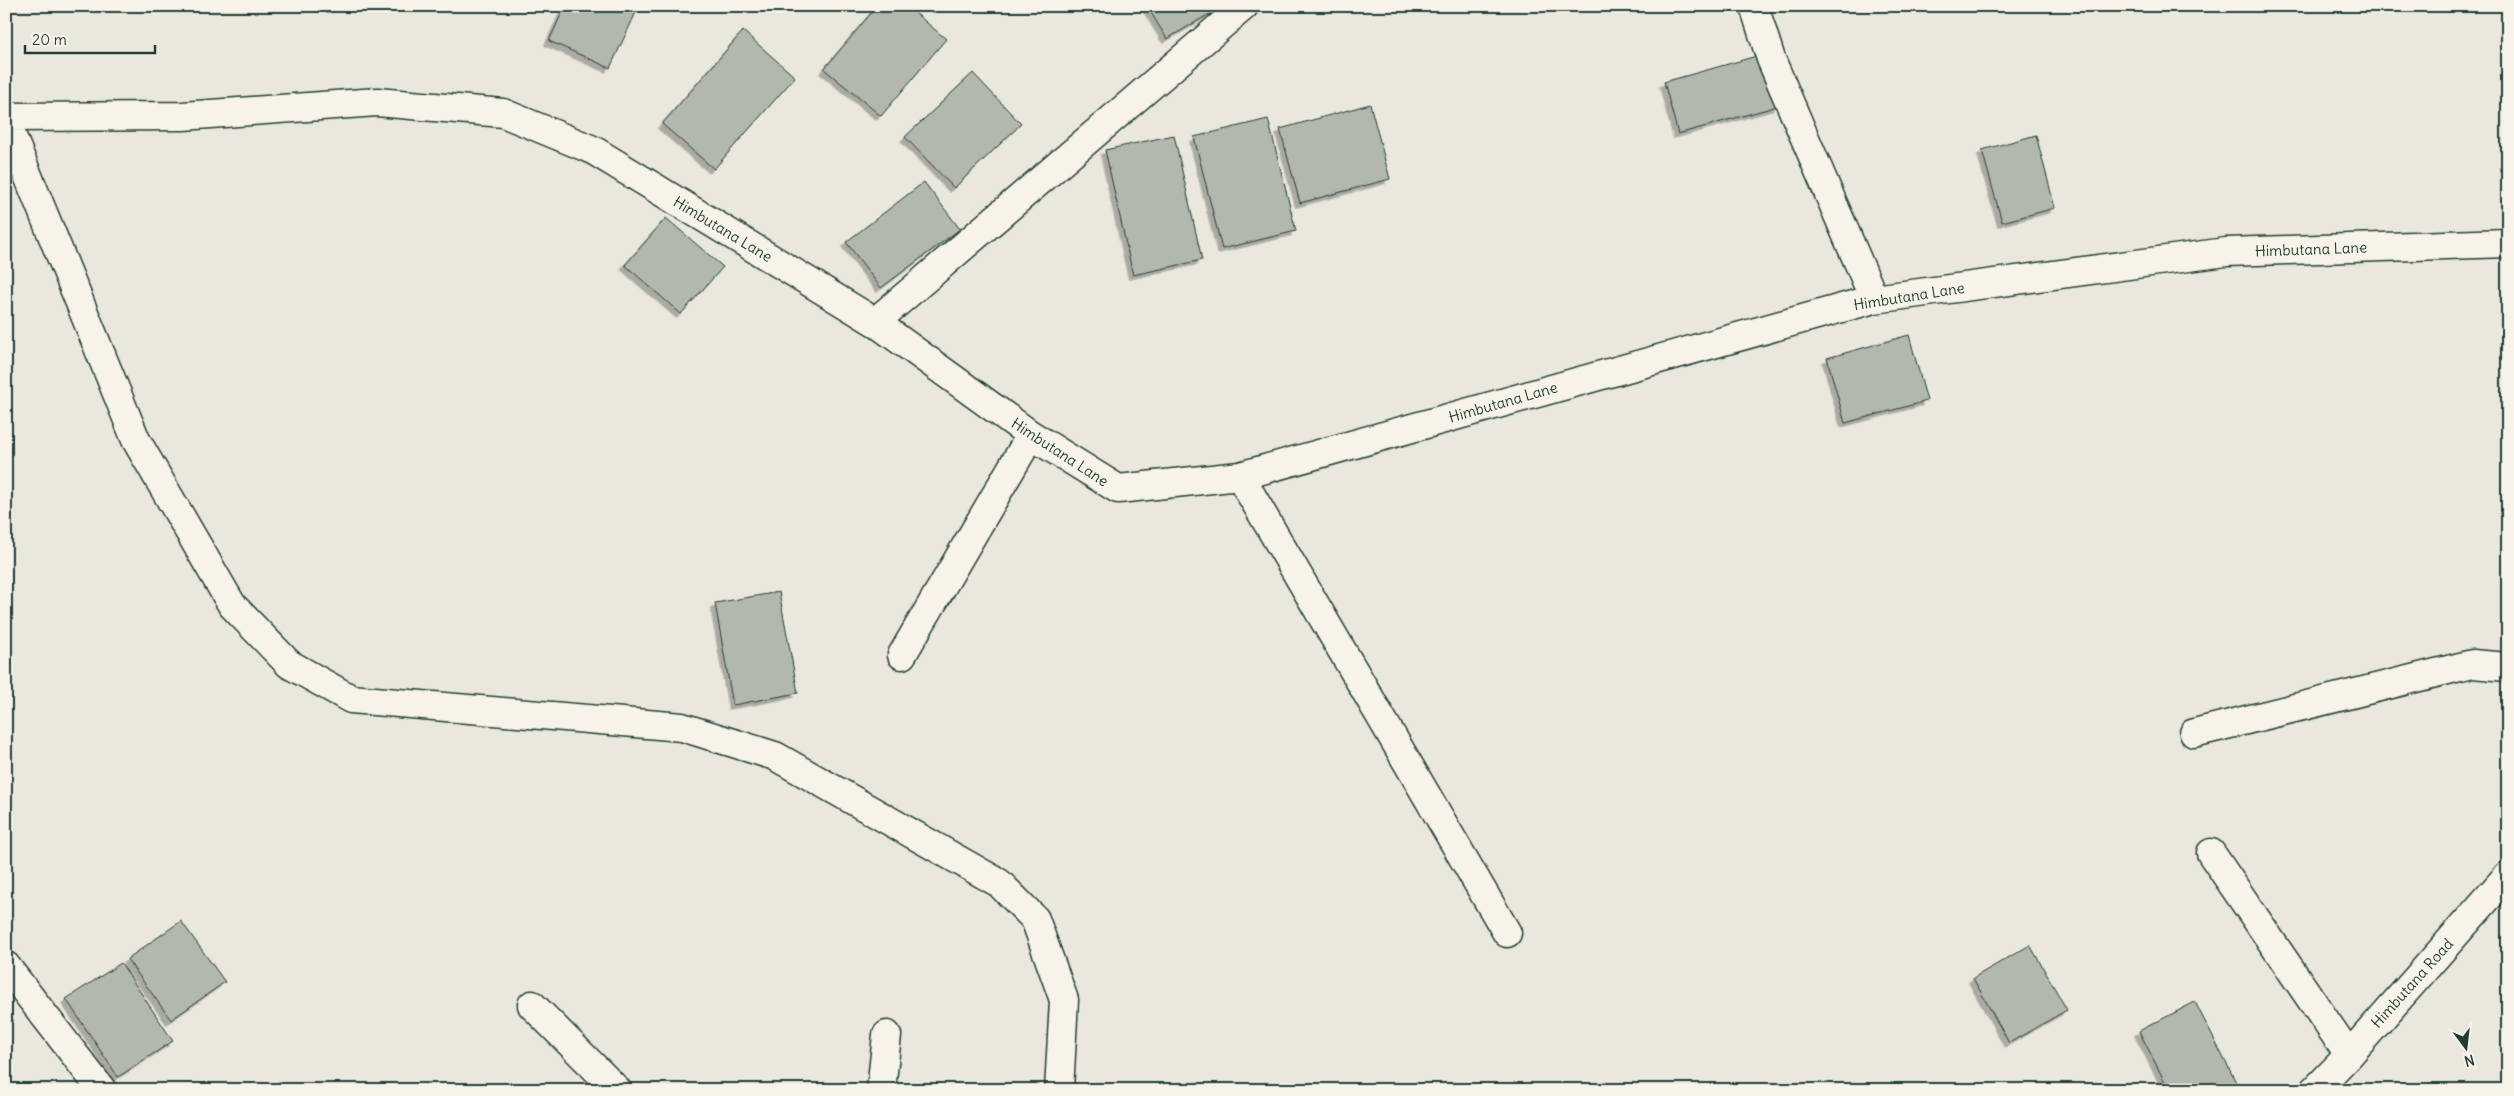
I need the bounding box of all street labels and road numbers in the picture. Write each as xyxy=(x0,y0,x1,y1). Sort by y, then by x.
street label: Himbutana Lane xyxy=(670,192,776,266)
street label: Himbutana Lane xyxy=(2255,238,2367,260)
street label: Himbutana Lane xyxy=(1852,278,1966,314)
street label: Himbutana Lane xyxy=(1446,377,1560,427)
street label: Himbutana Lane xyxy=(1008,413,1112,491)
street label: Himbutana Road xyxy=(2367,934,2457,1032)

